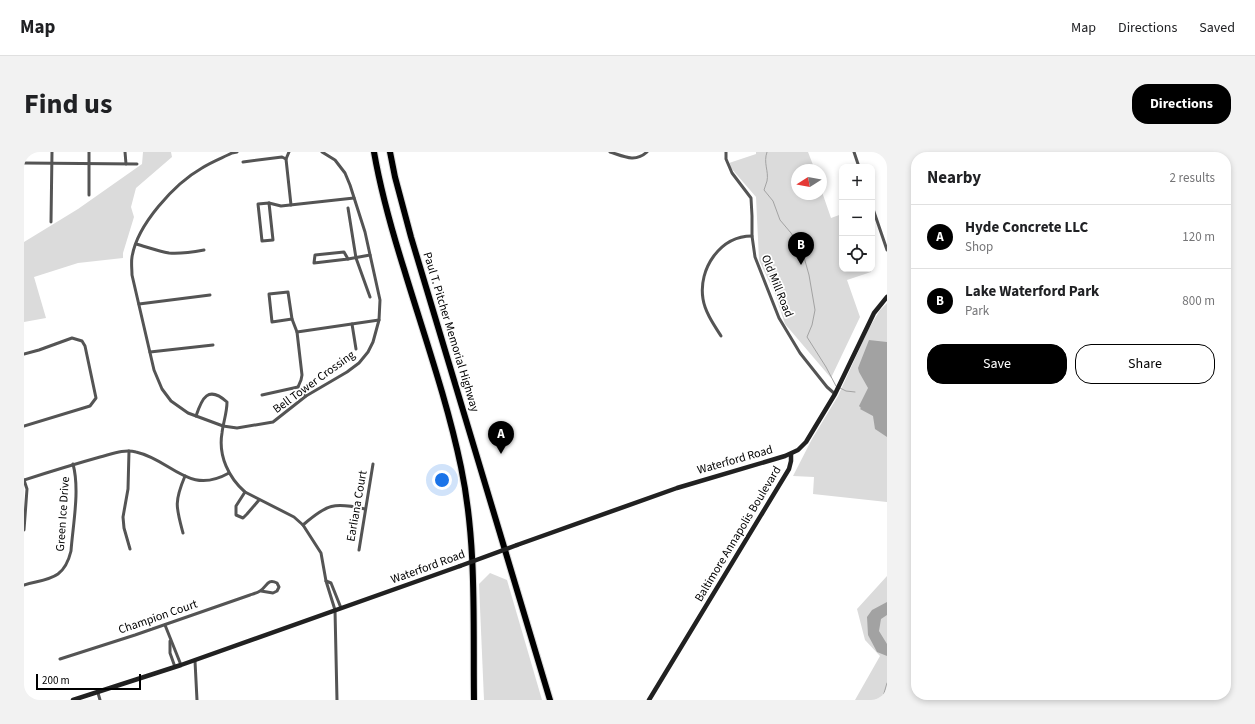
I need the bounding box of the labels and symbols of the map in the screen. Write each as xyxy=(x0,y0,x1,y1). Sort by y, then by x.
north arrow xyxy=(791,164,827,200)
pin: B xyxy=(788,232,814,265)
street label: Paul T. Pitcher Memorial Highway xyxy=(419,250,484,414)
street label: Old Mill Road xyxy=(757,252,797,320)
street label: Bell Tower Crossing xyxy=(269,346,359,418)
pin: A xyxy=(488,421,514,454)
street label: Waterford Road xyxy=(695,441,775,479)
street label: Baltimore Annapolis Boulevard xyxy=(691,463,785,605)
street label: Earliana Court xyxy=(342,469,372,543)
your location xyxy=(432,470,452,490)
street label: Green Ice Drive xyxy=(52,476,74,552)
street label: Waterford Road xyxy=(389,546,467,588)
street label: Champion Court xyxy=(116,596,200,638)
scale bar xyxy=(36,672,141,691)

